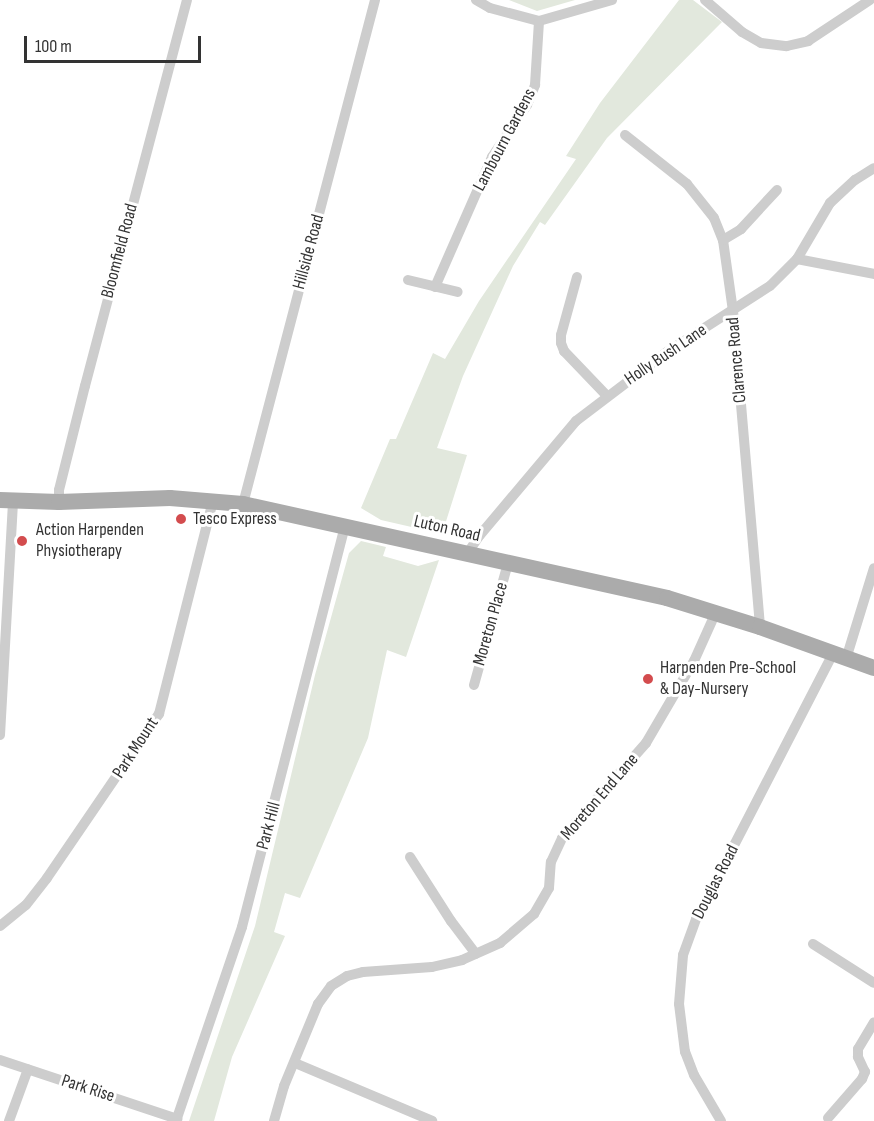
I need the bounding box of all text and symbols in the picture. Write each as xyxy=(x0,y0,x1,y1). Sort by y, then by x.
scale bar xyxy=(27,24,204,62)
text: 100 m xyxy=(35,36,72,57)
street label: Lambourn Gardens xyxy=(469,85,541,195)
street label: Bloomfield Road xyxy=(97,202,143,300)
street label: Hillside Road xyxy=(289,212,329,292)
street label: Clarence Road xyxy=(722,316,752,404)
street label: Holly Bush Lane xyxy=(621,320,711,390)
place label: Tesco Express xyxy=(193,508,277,530)
street label: Luton Road xyxy=(412,511,482,547)
marker: Tesco Express xyxy=(174,512,188,526)
place label: Action Harpenden Physiotherapy xyxy=(36,520,144,562)
marker: Action Harpenden Physiotherapy xyxy=(13,532,31,550)
street label: Moreton Place xyxy=(469,580,513,668)
place label: Harpenden Pre-School & Day-Nursery xyxy=(660,658,796,700)
marker: Harpenden Pre-School & Day-Nursery xyxy=(641,672,655,686)
street label: Park Mount xyxy=(108,714,164,782)
street label: Moreton End Lane xyxy=(557,749,643,845)
street label: Park Hill xyxy=(252,800,286,852)
street label: Douglas Road xyxy=(688,841,744,923)
street label: Park Rise xyxy=(59,1070,117,1108)

